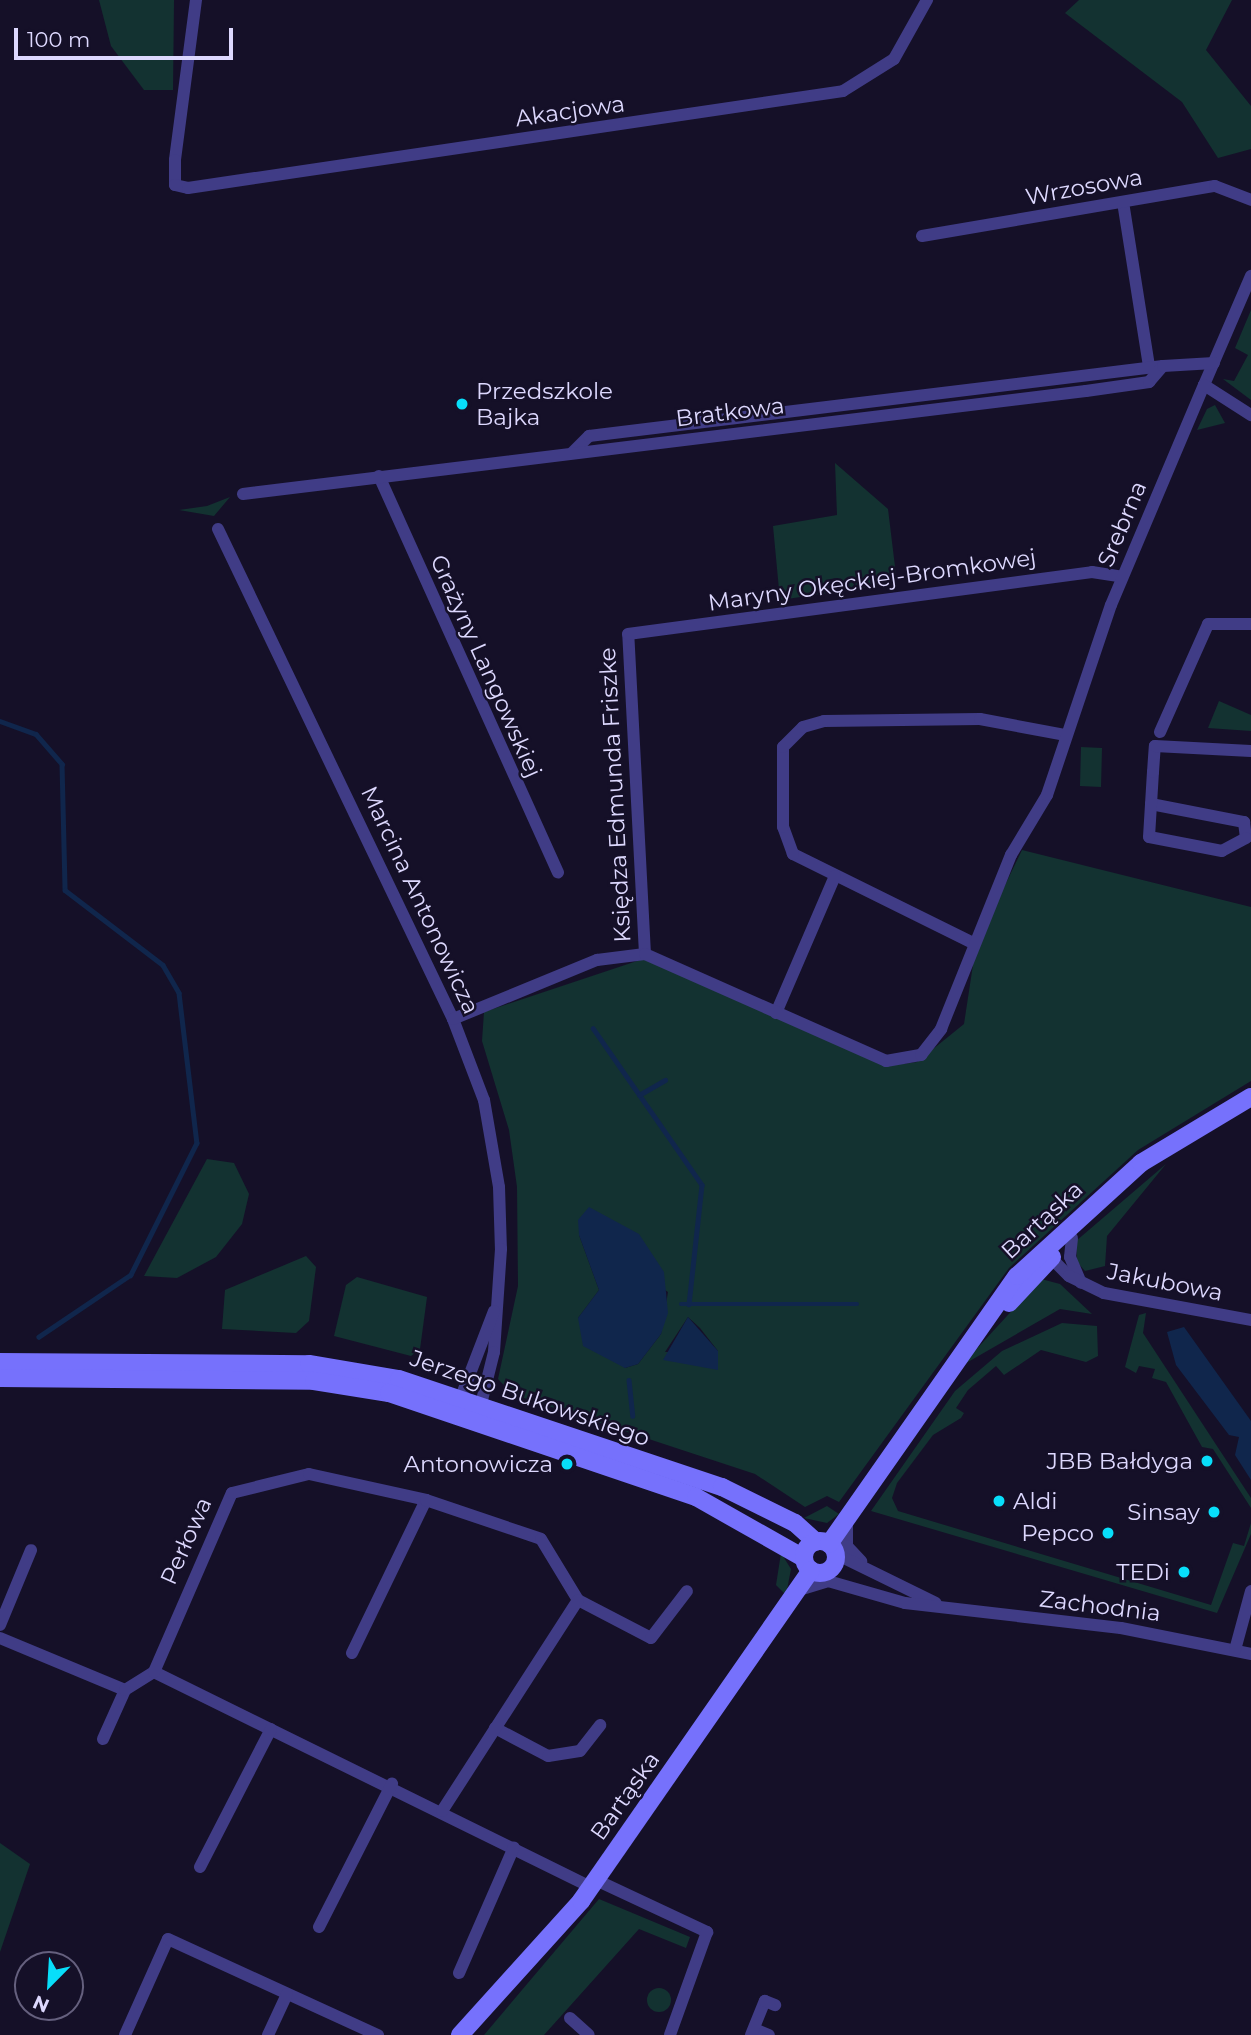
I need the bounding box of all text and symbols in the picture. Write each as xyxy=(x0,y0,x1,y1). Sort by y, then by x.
scale bar xyxy=(18,14,236,58)
text: 100 m xyxy=(27,27,90,52)
street label: Akacjowa xyxy=(513,90,627,132)
street label: Wrzosowa xyxy=(1023,163,1145,211)
place label: Przedszkole Bajka xyxy=(476,377,613,431)
street label: Bratkowa xyxy=(674,392,786,432)
marker: Przedszkole Bajka xyxy=(454,396,470,412)
street label: Srebrna xyxy=(1092,477,1152,571)
street label: Maryny Okęckiej-Bromkowej xyxy=(706,543,1038,617)
street label: Grażyny Langowskiej xyxy=(424,550,548,782)
street label: Księdza Edmunda Friszke xyxy=(593,647,637,943)
street label: Marcina Antonowicza xyxy=(355,782,485,1018)
street label: Bartąska xyxy=(996,1175,1088,1265)
street label: Jakubowa xyxy=(1105,1257,1225,1307)
street label: Jerzego Bukowskiego xyxy=(406,1344,654,1452)
place label: JBB Bałdyga xyxy=(1046,1447,1193,1475)
place label: Antonowicza xyxy=(404,1450,553,1478)
marker: JBB Bałdyga xyxy=(1199,1453,1215,1469)
marker: Antonowicza xyxy=(559,1456,575,1472)
place label: Aldi xyxy=(1013,1487,1057,1515)
street label: Perłowa xyxy=(155,1493,217,1589)
marker: Aldi xyxy=(991,1493,1007,1509)
place label: Sinsay xyxy=(1127,1498,1200,1526)
marker: Sinsay xyxy=(1206,1504,1222,1520)
place label: Pepco xyxy=(1021,1519,1094,1547)
marker: Pepco xyxy=(1100,1525,1116,1541)
place label: TEDi xyxy=(1116,1558,1170,1586)
marker: TEDi xyxy=(1176,1564,1192,1580)
street label: Zachodnia xyxy=(1038,1585,1162,1627)
street label: Bartąska xyxy=(585,1747,665,1845)
north arrow xyxy=(14,1951,84,2021)
text: N xyxy=(29,1990,53,2017)

